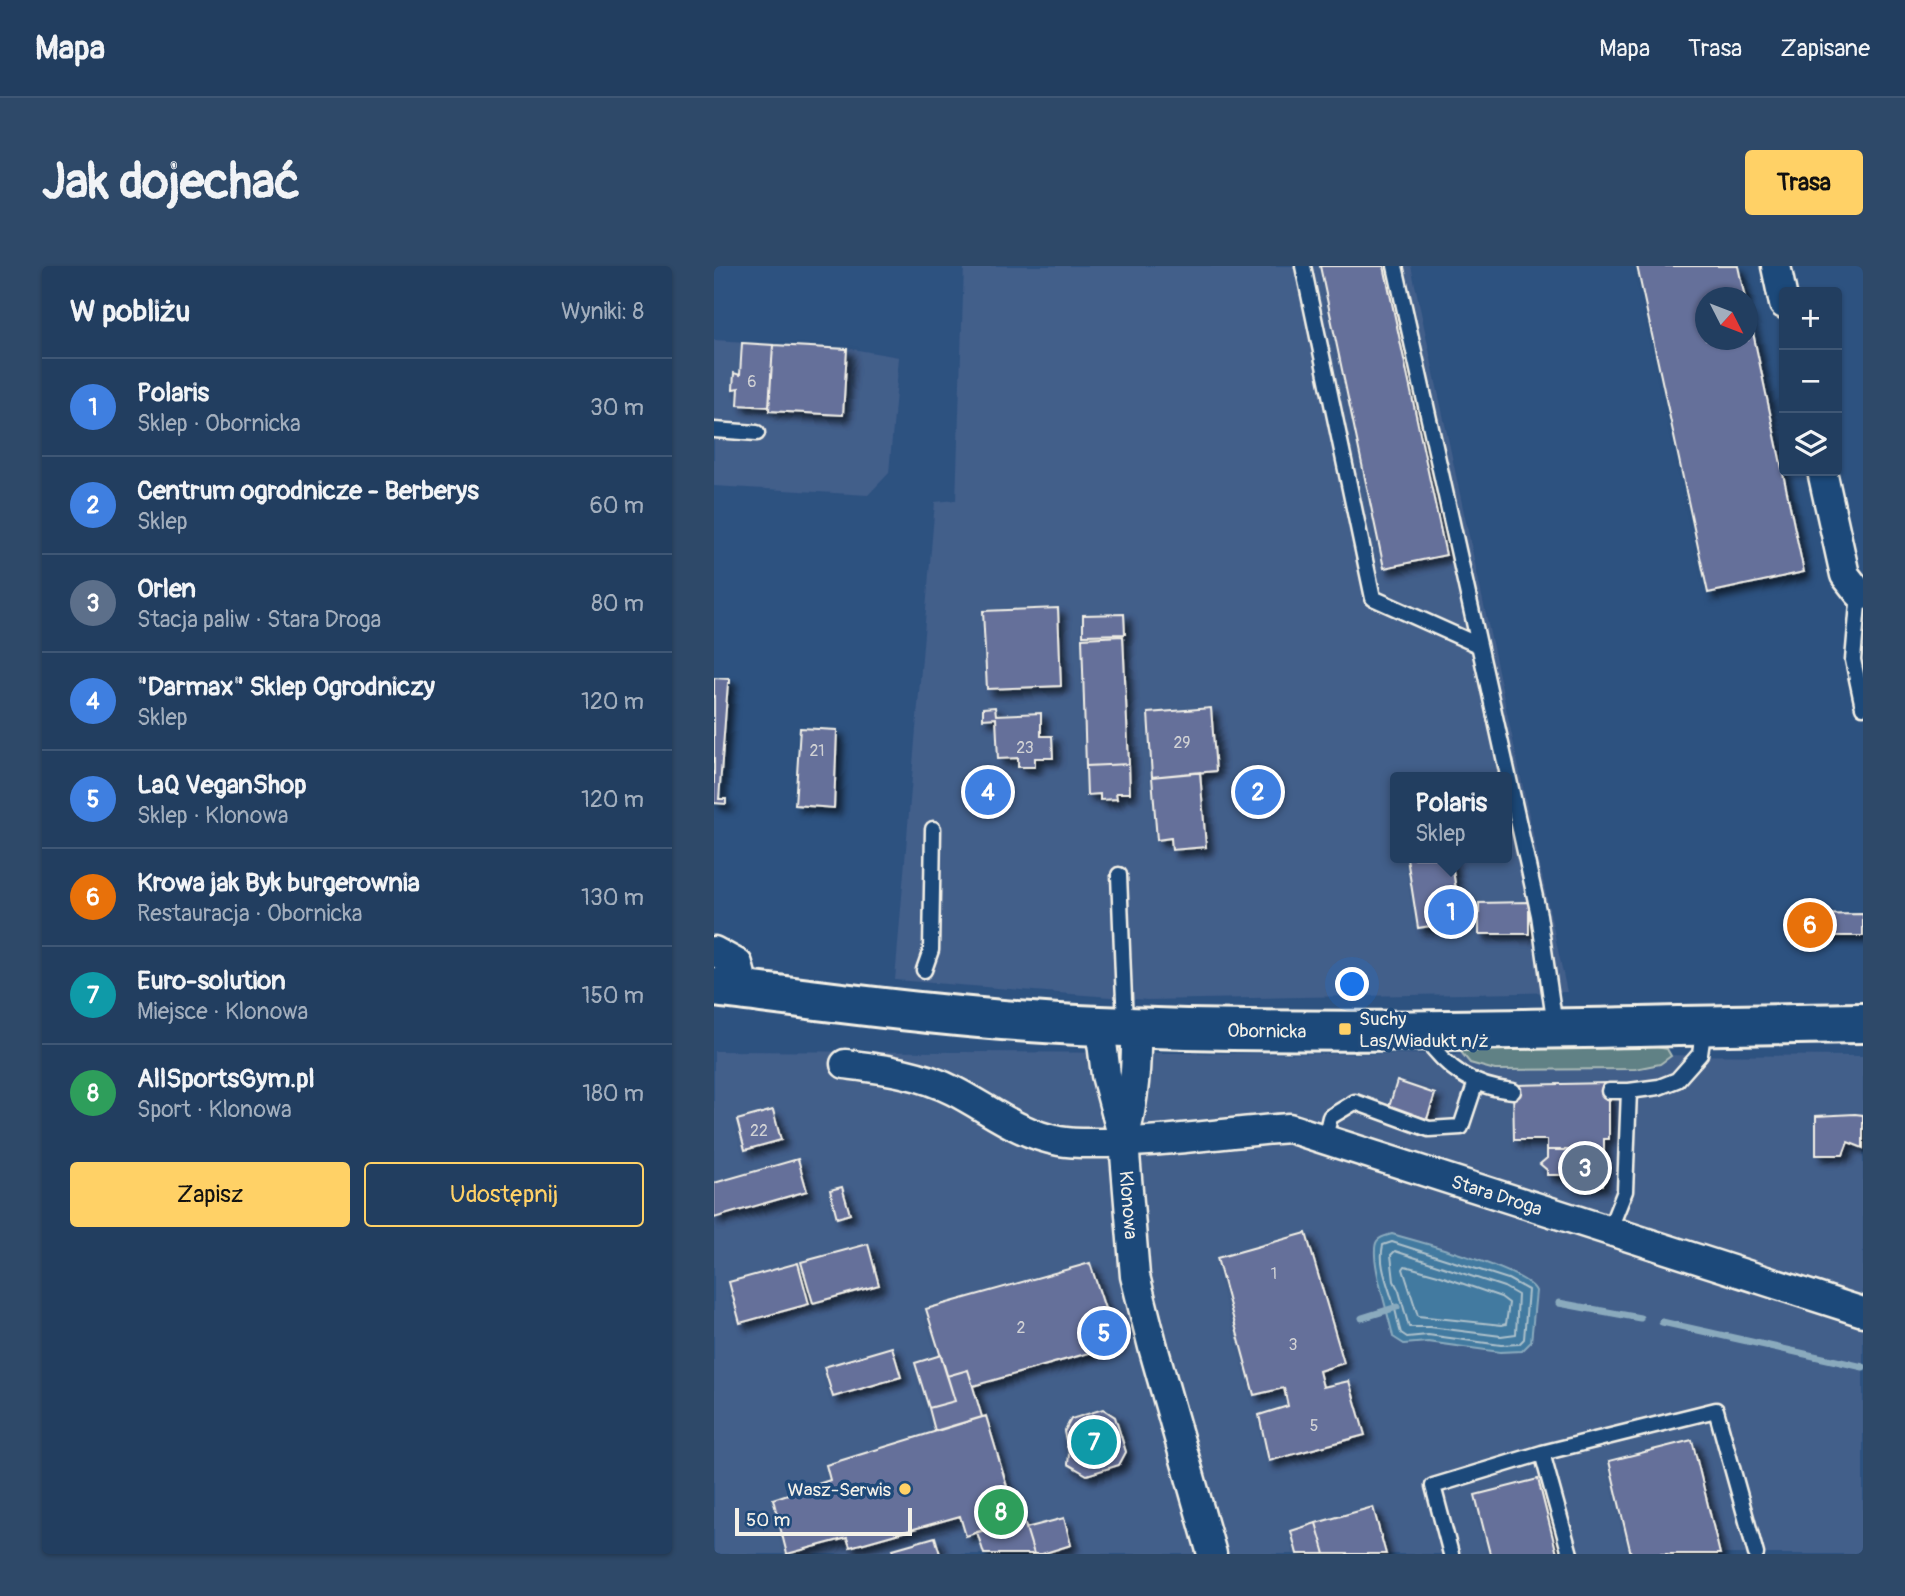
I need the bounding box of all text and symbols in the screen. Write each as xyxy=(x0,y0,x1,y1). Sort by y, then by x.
text: Mapa xyxy=(35,28,105,69)
text: Mapa xyxy=(1599,34,1650,63)
text: Trasa xyxy=(1688,34,1742,63)
text: Zapisane xyxy=(1780,34,1870,63)
button: Trasa xyxy=(1745,150,1863,215)
text: Jak dojechać xyxy=(42,152,300,213)
north arrow xyxy=(1695,287,1758,350)
map controls xyxy=(1779,287,1842,476)
button: + xyxy=(1779,287,1842,350)
text: W pobliżu xyxy=(70,293,190,330)
text: Wyniki: 8 xyxy=(561,297,644,326)
button: − xyxy=(1779,350,1842,413)
house number: 6 xyxy=(747,372,757,392)
text: Polaris xyxy=(137,377,209,409)
text: 1 xyxy=(89,393,98,422)
text: 30 m xyxy=(590,393,644,422)
text: Sklep · Obornicka xyxy=(137,409,301,438)
button: layers xyxy=(1779,413,1842,476)
text: Centrum ogrodnicze - Berberys xyxy=(137,475,479,507)
text: 2 xyxy=(87,491,99,520)
text: 60 m xyxy=(589,491,644,520)
text: Sklep xyxy=(137,507,188,536)
text: Orlen xyxy=(137,573,196,605)
text: 3 xyxy=(87,589,99,618)
text: 80 m xyxy=(591,589,644,618)
text: Stacja paliw · Stara Droga xyxy=(137,605,381,634)
text: "Darmax" Sklep Ogrodniczy xyxy=(137,671,435,703)
text: 4 xyxy=(86,687,100,716)
text: 120 m xyxy=(581,687,644,716)
text: Sklep xyxy=(137,703,188,732)
house number: 29 xyxy=(1173,733,1191,753)
house number: 23 xyxy=(1016,738,1034,758)
house number: 21 xyxy=(809,741,825,761)
pin: 4 xyxy=(965,766,1011,818)
pin: 2 xyxy=(1235,766,1281,818)
text: LaQ VeganShop xyxy=(137,769,307,801)
popup xyxy=(1390,772,1512,863)
text: 5 xyxy=(87,785,99,814)
text: 120 m xyxy=(581,785,644,814)
text: Polaris xyxy=(1415,787,1487,819)
text: Sklep · Klonowa xyxy=(137,801,288,830)
text: Sklep xyxy=(1415,819,1466,848)
text: Krowa jak Byk burgerownia xyxy=(137,867,420,899)
text: 6 xyxy=(86,883,100,912)
text: 130 m xyxy=(581,883,644,912)
pin: 1 xyxy=(1428,886,1474,938)
text: Restauracja · Obornicka xyxy=(137,899,363,928)
pin: 6 xyxy=(1787,899,1833,951)
text: Euro-solution xyxy=(137,965,286,997)
your location xyxy=(1335,967,1369,1001)
text: 7 xyxy=(87,981,99,1010)
text: 150 m xyxy=(581,981,644,1010)
text: Miejsce · Klonowa xyxy=(137,997,308,1026)
place label: Suchy Las/Wiadukt n/ż xyxy=(1359,1007,1488,1053)
street label: Obornicka xyxy=(1227,1019,1307,1044)
marker: Suchy Las/Wiadukt n/ż xyxy=(1337,1021,1353,1037)
text: AllSportsGym.pl xyxy=(137,1063,315,1095)
text: 8 xyxy=(87,1079,99,1108)
text: 180 m xyxy=(582,1079,644,1108)
text: Sport · Klonowa xyxy=(137,1095,292,1124)
house number: 22 xyxy=(750,1121,768,1141)
pin: 3 xyxy=(1562,1142,1608,1194)
button: Zapisz xyxy=(70,1162,350,1227)
button: Udostępnij xyxy=(364,1162,644,1227)
street label: Klonowa xyxy=(1113,1170,1143,1241)
street label: Stara Droga xyxy=(1448,1170,1545,1221)
house number: 1 xyxy=(1271,1264,1277,1284)
pin: 5 xyxy=(1081,1307,1127,1359)
house number: 2 xyxy=(1017,1318,1026,1338)
house number: 3 xyxy=(1289,1335,1298,1355)
pin: 7 xyxy=(1071,1416,1117,1468)
house number: 5 xyxy=(1310,1416,1318,1436)
place label: Wasz-Serwis xyxy=(788,1478,891,1502)
marker: Wasz-Serwis xyxy=(897,1481,913,1497)
pin: 8 xyxy=(978,1486,1024,1538)
scale bar xyxy=(735,1505,912,1537)
text: 50 m xyxy=(746,1508,790,1532)

